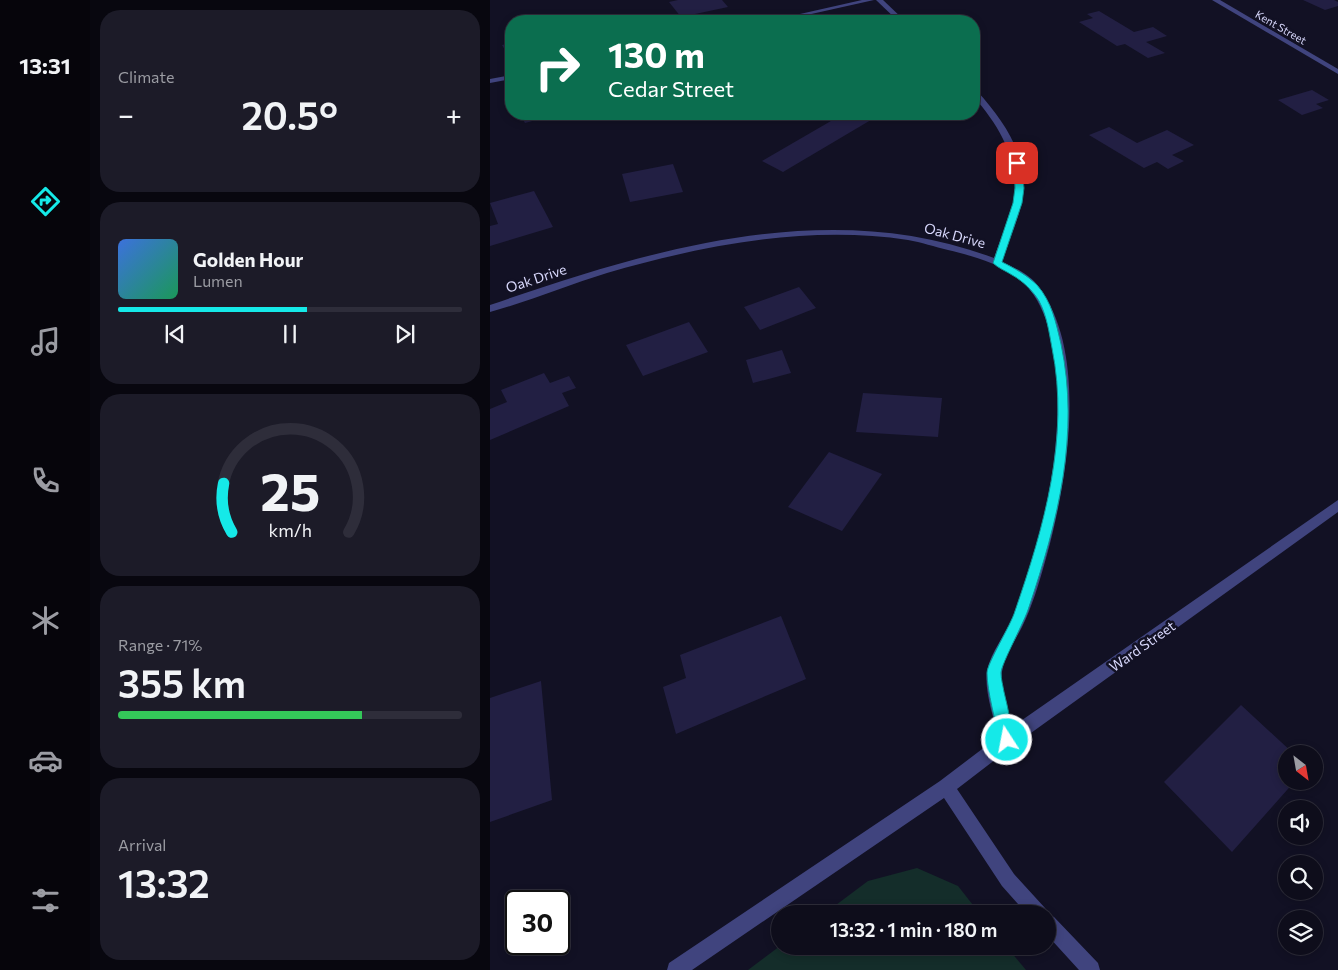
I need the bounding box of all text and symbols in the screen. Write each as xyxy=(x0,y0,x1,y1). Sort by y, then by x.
street label: Kent Street xyxy=(1253,7,1309,47)
text: 130 m xyxy=(608,32,705,75)
icon: right xyxy=(525,35,590,100)
text: 13:31 xyxy=(19,52,71,79)
text: Climate xyxy=(118,67,174,86)
text: Cedar Street xyxy=(608,75,734,102)
text: 20.5° xyxy=(242,91,338,138)
text: − xyxy=(118,97,134,131)
text: + xyxy=(446,97,462,131)
pin xyxy=(996,142,1038,184)
icon: arrive xyxy=(1003,149,1031,177)
icon: directions xyxy=(28,184,63,219)
street label: Oak Drive xyxy=(922,219,988,251)
text: Golden Hour xyxy=(193,248,303,271)
street label: Oak Drive xyxy=(503,260,569,296)
text: Lumen xyxy=(193,271,243,290)
icon: previous xyxy=(161,320,189,348)
icon: pause xyxy=(276,320,304,348)
icon: next xyxy=(391,320,419,348)
icon: music xyxy=(28,324,63,359)
text: 25 xyxy=(260,458,320,522)
icon: phone xyxy=(28,463,63,498)
text: km/h xyxy=(268,519,312,541)
icon: climate xyxy=(28,603,63,638)
street label: Ward Street xyxy=(1106,617,1178,675)
text: Range · 71% xyxy=(118,635,202,654)
text: 355 km xyxy=(118,659,246,706)
position arrow xyxy=(980,713,1032,765)
icon: car xyxy=(28,743,63,778)
north arrow xyxy=(1278,745,1322,790)
map controls xyxy=(1278,745,1323,955)
button: sound xyxy=(1278,800,1323,845)
text: Arrival xyxy=(118,835,166,854)
button: search xyxy=(1278,855,1323,900)
text: 13:32 xyxy=(118,859,210,906)
icon: filters xyxy=(28,883,63,918)
speed limit sign: 30 xyxy=(505,890,570,955)
button: layers xyxy=(1278,910,1323,955)
text: 13:32 · 1 min · 180 m xyxy=(830,918,997,941)

